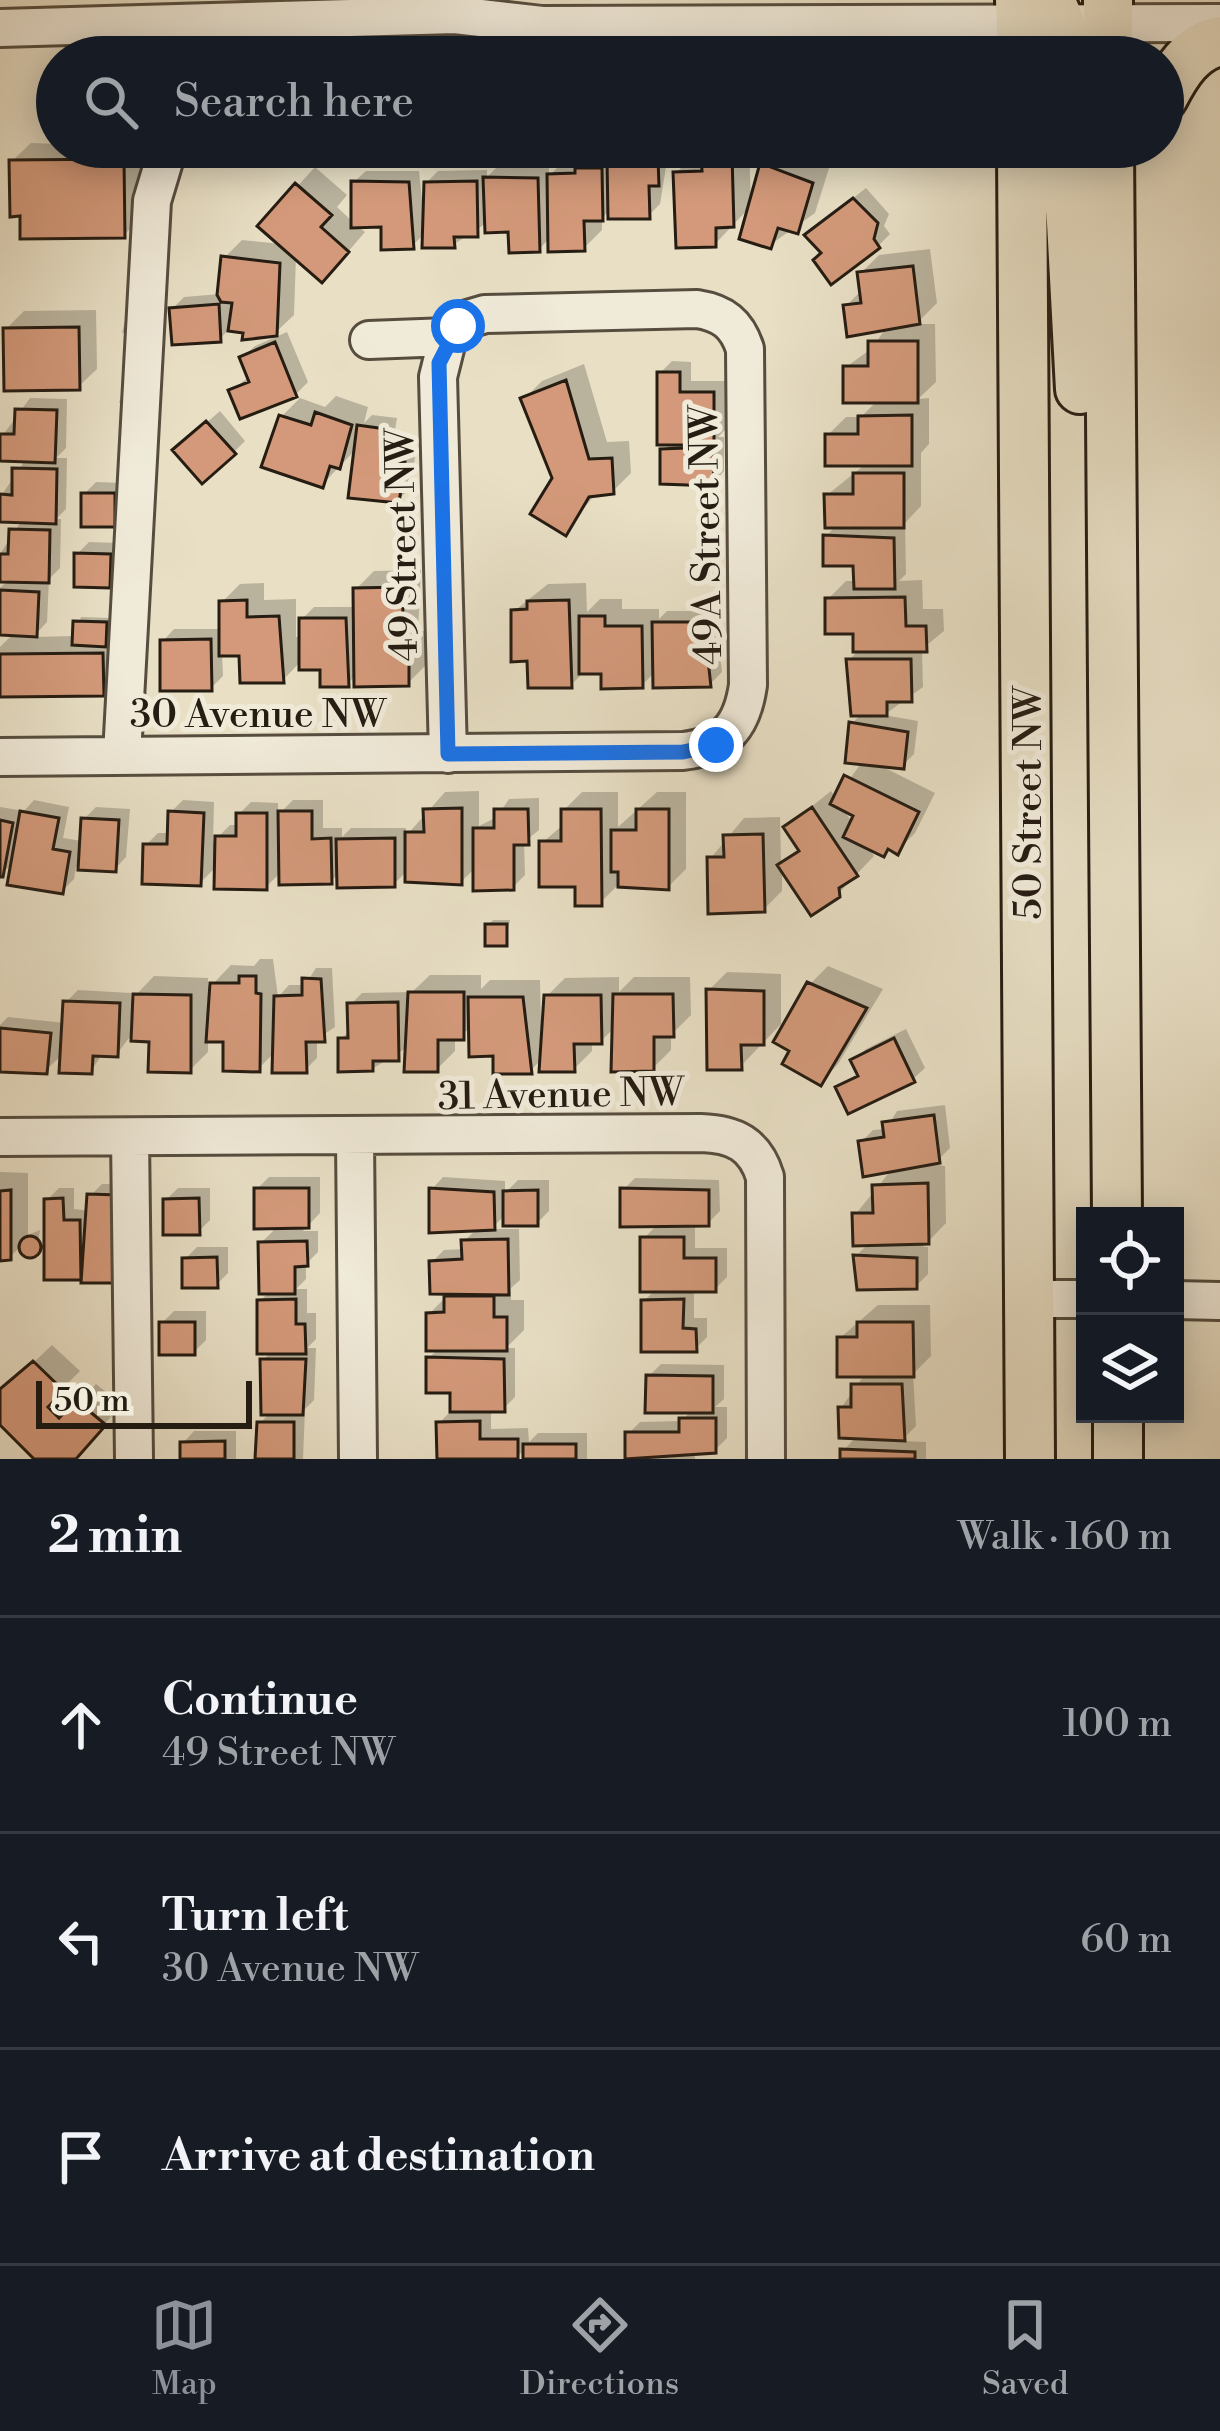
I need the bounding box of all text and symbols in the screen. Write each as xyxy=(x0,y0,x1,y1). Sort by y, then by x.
search box xyxy=(36,36,1184,168)
icon: search xyxy=(78,69,144,135)
text: Search here xyxy=(174,74,414,131)
route start xyxy=(431,299,485,353)
street label: 49A Street NW xyxy=(681,403,734,665)
street label: 49 Street NW xyxy=(377,426,430,662)
street label: 50 Street NW xyxy=(1005,685,1054,920)
street label: 30 Avenue NW xyxy=(130,691,388,740)
route end xyxy=(689,718,743,772)
street label: 31 Avenue NW xyxy=(437,1069,686,1122)
map controls xyxy=(1076,1207,1184,1423)
button: locate xyxy=(1076,1207,1184,1315)
button: layers xyxy=(1076,1315,1184,1423)
scale bar xyxy=(36,1375,252,1428)
text: 50 m xyxy=(54,1381,130,1422)
text: 2 min xyxy=(48,1505,182,1569)
text: Walk · 160 m xyxy=(958,1513,1172,1562)
text: Continue xyxy=(162,1672,358,1729)
icon: ahead xyxy=(48,1692,114,1758)
text: 100 m xyxy=(1063,1700,1172,1749)
text: 49 Street NW xyxy=(162,1729,395,1778)
text: Turn left xyxy=(162,1888,348,1945)
icon: left xyxy=(48,1908,114,1974)
text: 60 m xyxy=(1080,1916,1172,1965)
text: 30 Avenue NW xyxy=(162,1945,418,1994)
icon: arrive xyxy=(48,2124,114,2190)
text: Arrive at destination xyxy=(162,2128,595,2185)
tab: Map xyxy=(151,2292,217,2405)
tab: Directions xyxy=(520,2292,679,2405)
tab: Saved xyxy=(982,2292,1069,2405)

